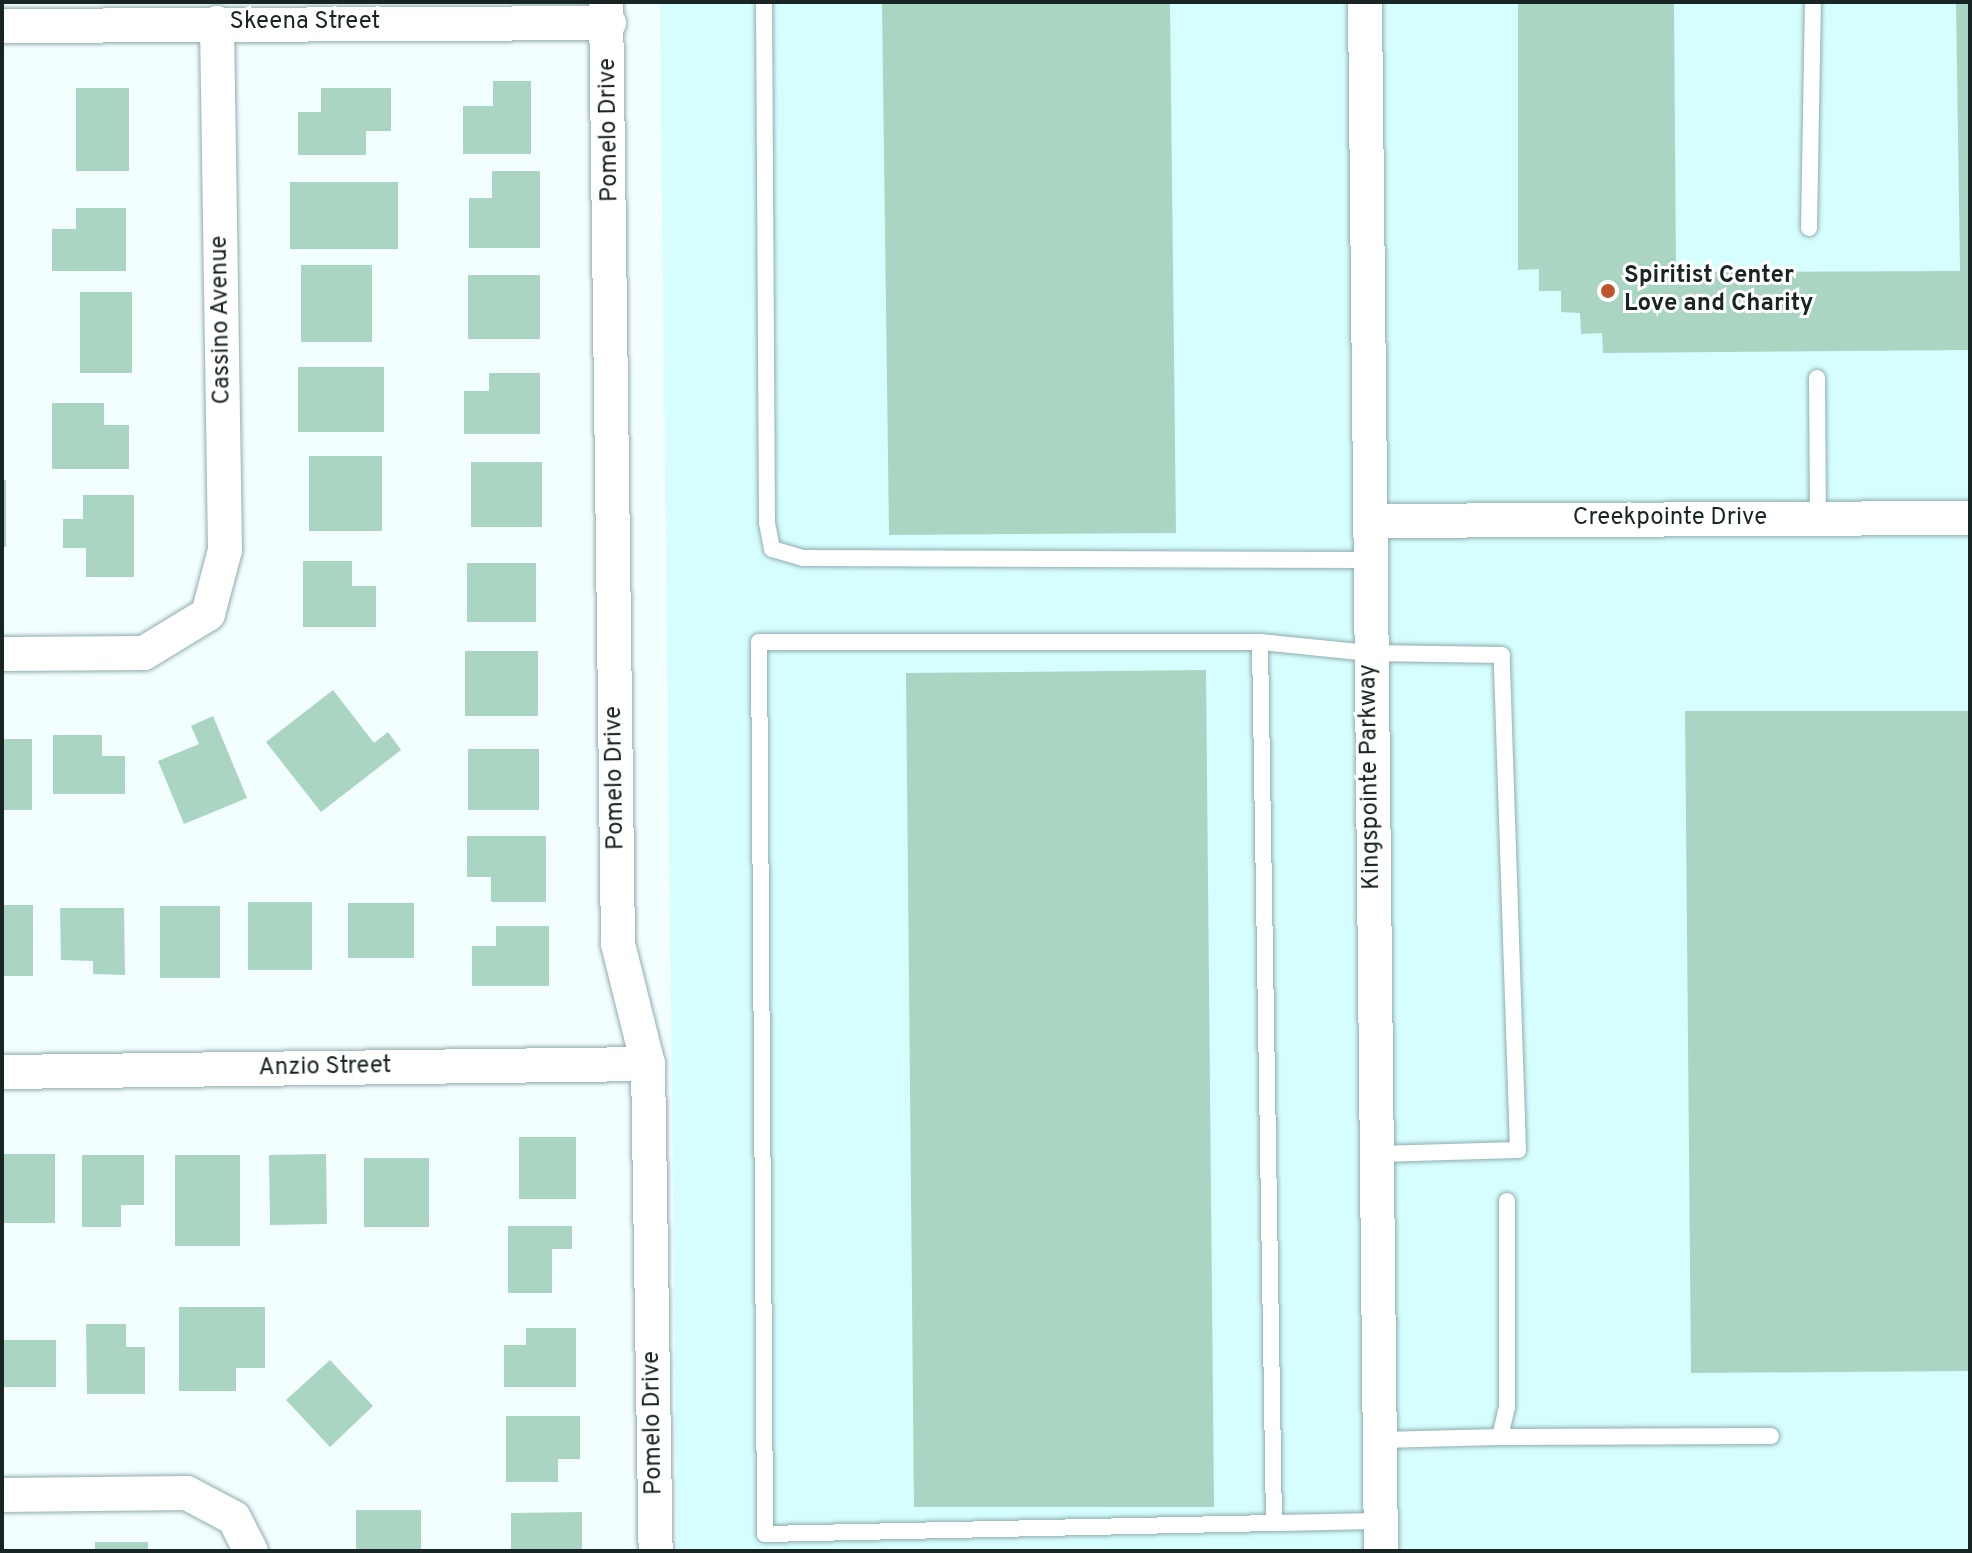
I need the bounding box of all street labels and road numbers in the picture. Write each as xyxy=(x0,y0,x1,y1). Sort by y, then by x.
street label: Skeena Street xyxy=(230,9,380,37)
street label: Pomelo Drive xyxy=(594,58,626,202)
street label: Cassino Avenue xyxy=(206,235,238,405)
street label: Creekpointe Drive xyxy=(1573,505,1767,533)
street label: Kingspointe Parkway xyxy=(1355,664,1387,890)
street label: Pomelo Drive xyxy=(600,706,632,850)
street label: Anzio Street xyxy=(258,1052,392,1084)
street label: Pomelo Drive xyxy=(638,1351,670,1495)

